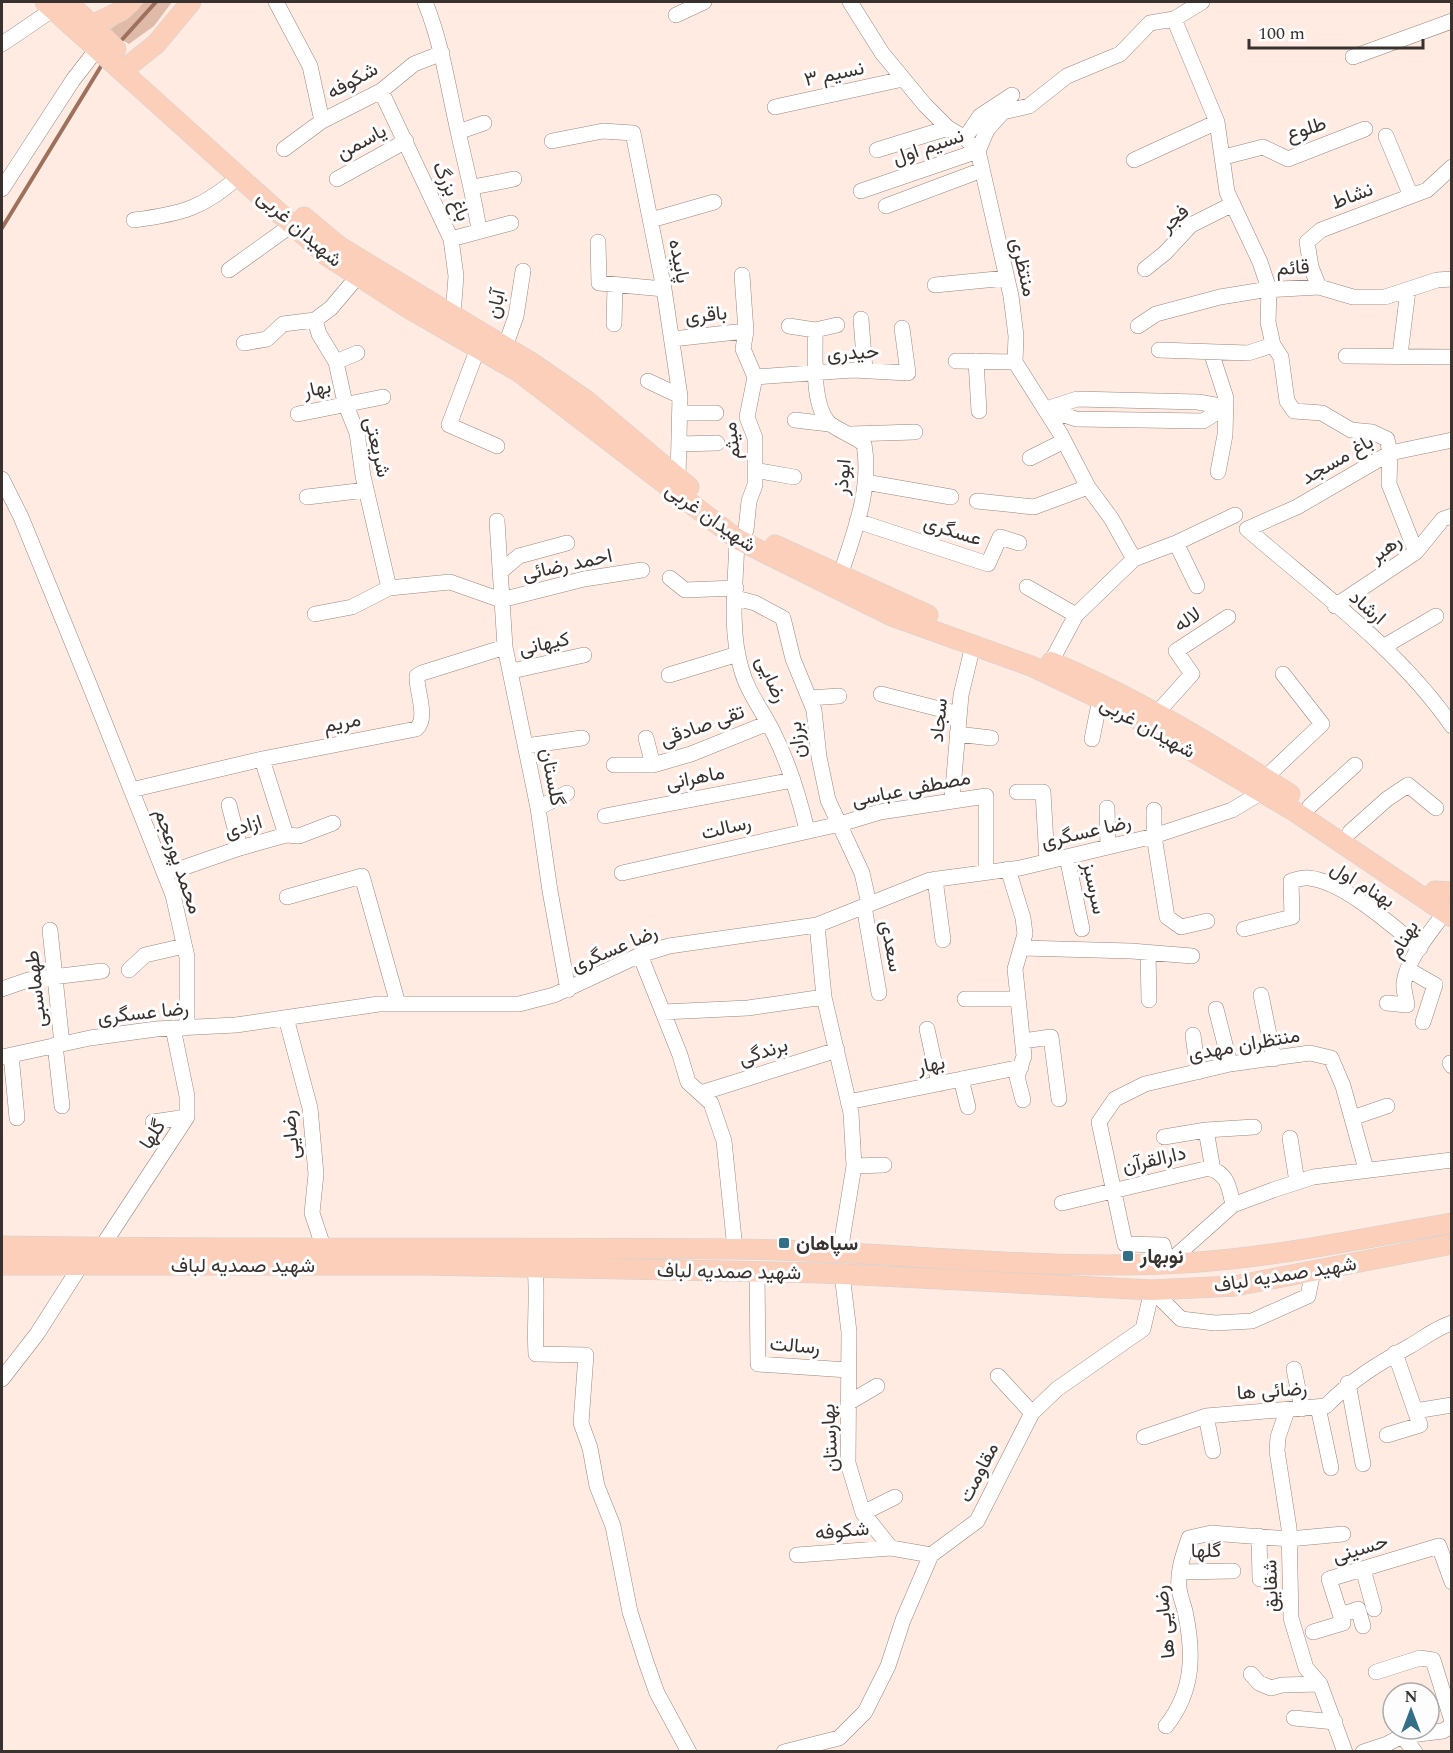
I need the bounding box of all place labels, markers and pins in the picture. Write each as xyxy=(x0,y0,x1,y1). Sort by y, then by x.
place label: سپاهان xyxy=(796,1229,858,1259)
marker: سپاهان xyxy=(777,1236,791,1250)
place label: نوبهار xyxy=(1139,1242,1184,1272)
marker: نوبهار xyxy=(1121,1249,1135,1263)

